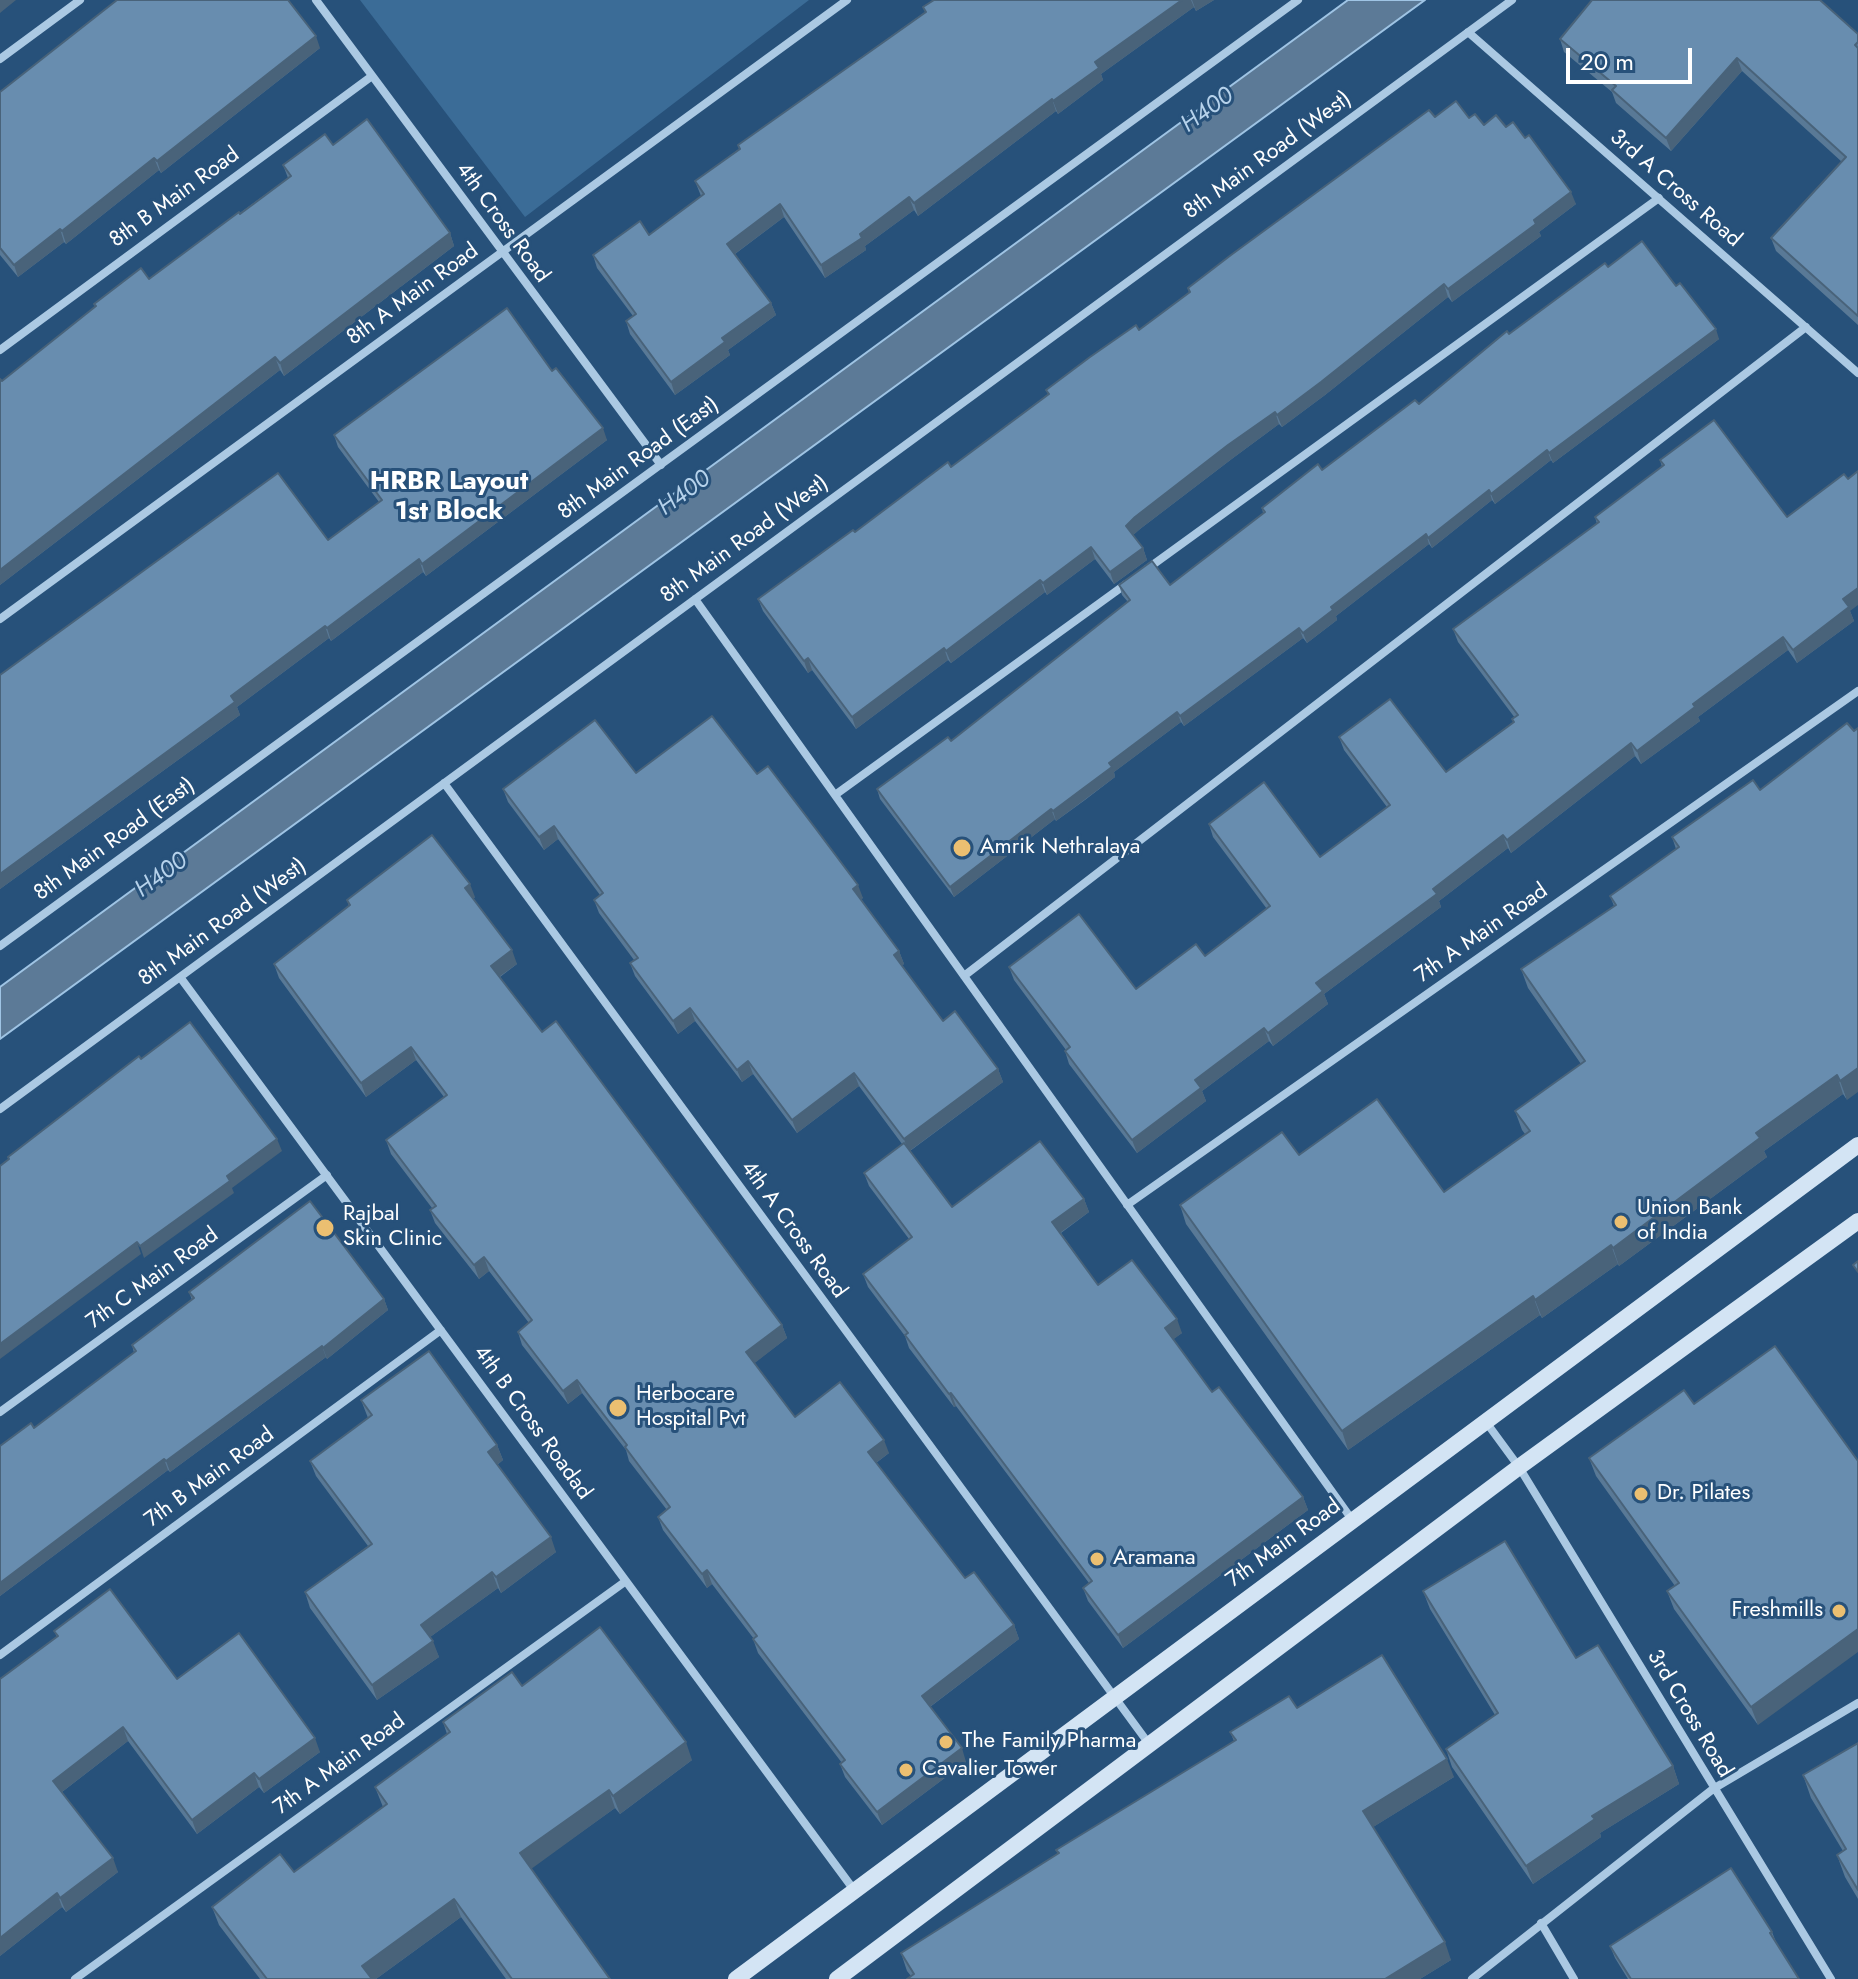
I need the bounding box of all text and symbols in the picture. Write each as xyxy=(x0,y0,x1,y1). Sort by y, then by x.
scale bar xyxy=(1570,32,1696,82)
text: 20 m xyxy=(1580,44,1634,79)
water label: H400 xyxy=(1176,82,1240,140)
street label: 8th Main Road (West) xyxy=(1179,86,1357,226)
street label: 3rd A Cross Road xyxy=(1604,125,1746,253)
street label: 8th B Main Road xyxy=(105,142,245,254)
street label: 4th Cross Road xyxy=(449,158,555,288)
street label: 8th A Main Road xyxy=(342,238,484,352)
street label: 8th Main Road (East) xyxy=(553,392,725,526)
water label: H400 xyxy=(653,465,717,523)
district label: HRBR Layout 1st Block xyxy=(370,467,528,528)
street label: 8th Main Road (West) xyxy=(656,470,834,610)
street label: 8th Main Road (East) xyxy=(29,773,201,907)
place label: Amrik Nethralaya xyxy=(980,835,1140,861)
marker: Amrik Nethralaya xyxy=(951,837,973,859)
water label: H400 xyxy=(130,847,194,905)
street label: 8th Main Road (West) xyxy=(134,853,312,993)
street label: 7th A Main Road xyxy=(1411,878,1553,990)
street label: 4th A Cross Road xyxy=(734,1156,852,1304)
place label: Union Bank of India xyxy=(1637,1196,1742,1248)
place label: Rajbal Skin Clinic xyxy=(343,1202,442,1254)
marker: Union Bank of India xyxy=(1612,1213,1630,1231)
marker: Rajbal Skin Clinic xyxy=(314,1217,336,1239)
street label: 7th C Main Road xyxy=(82,1222,224,1336)
street label: 4th B Cross Roadad xyxy=(467,1341,597,1505)
place label: Herbocare Hospital Pvt xyxy=(636,1382,745,1434)
marker: Herbocare Hospital Pvt xyxy=(607,1397,629,1419)
street label: 7th B Main Road xyxy=(140,1422,280,1534)
place label: Dr. Pilates xyxy=(1657,1481,1750,1507)
marker: Dr. Pilates xyxy=(1632,1485,1650,1503)
street label: 7th Main Road xyxy=(1222,1494,1346,1594)
place label: Aramana xyxy=(1113,1546,1196,1572)
marker: Aramana xyxy=(1088,1550,1106,1568)
place label: Freshmills xyxy=(1732,1598,1823,1624)
marker: Freshmills xyxy=(1830,1602,1848,1620)
street label: 3rd Cross Road xyxy=(1640,1645,1738,1783)
street label: 7th A Main Road xyxy=(269,1709,411,1821)
place label: The Family Pharma xyxy=(962,1729,1136,1755)
marker: The Family Pharma xyxy=(937,1733,955,1751)
place label: Cavalier Tower xyxy=(922,1757,1057,1783)
marker: Cavalier Tower xyxy=(897,1761,915,1779)

